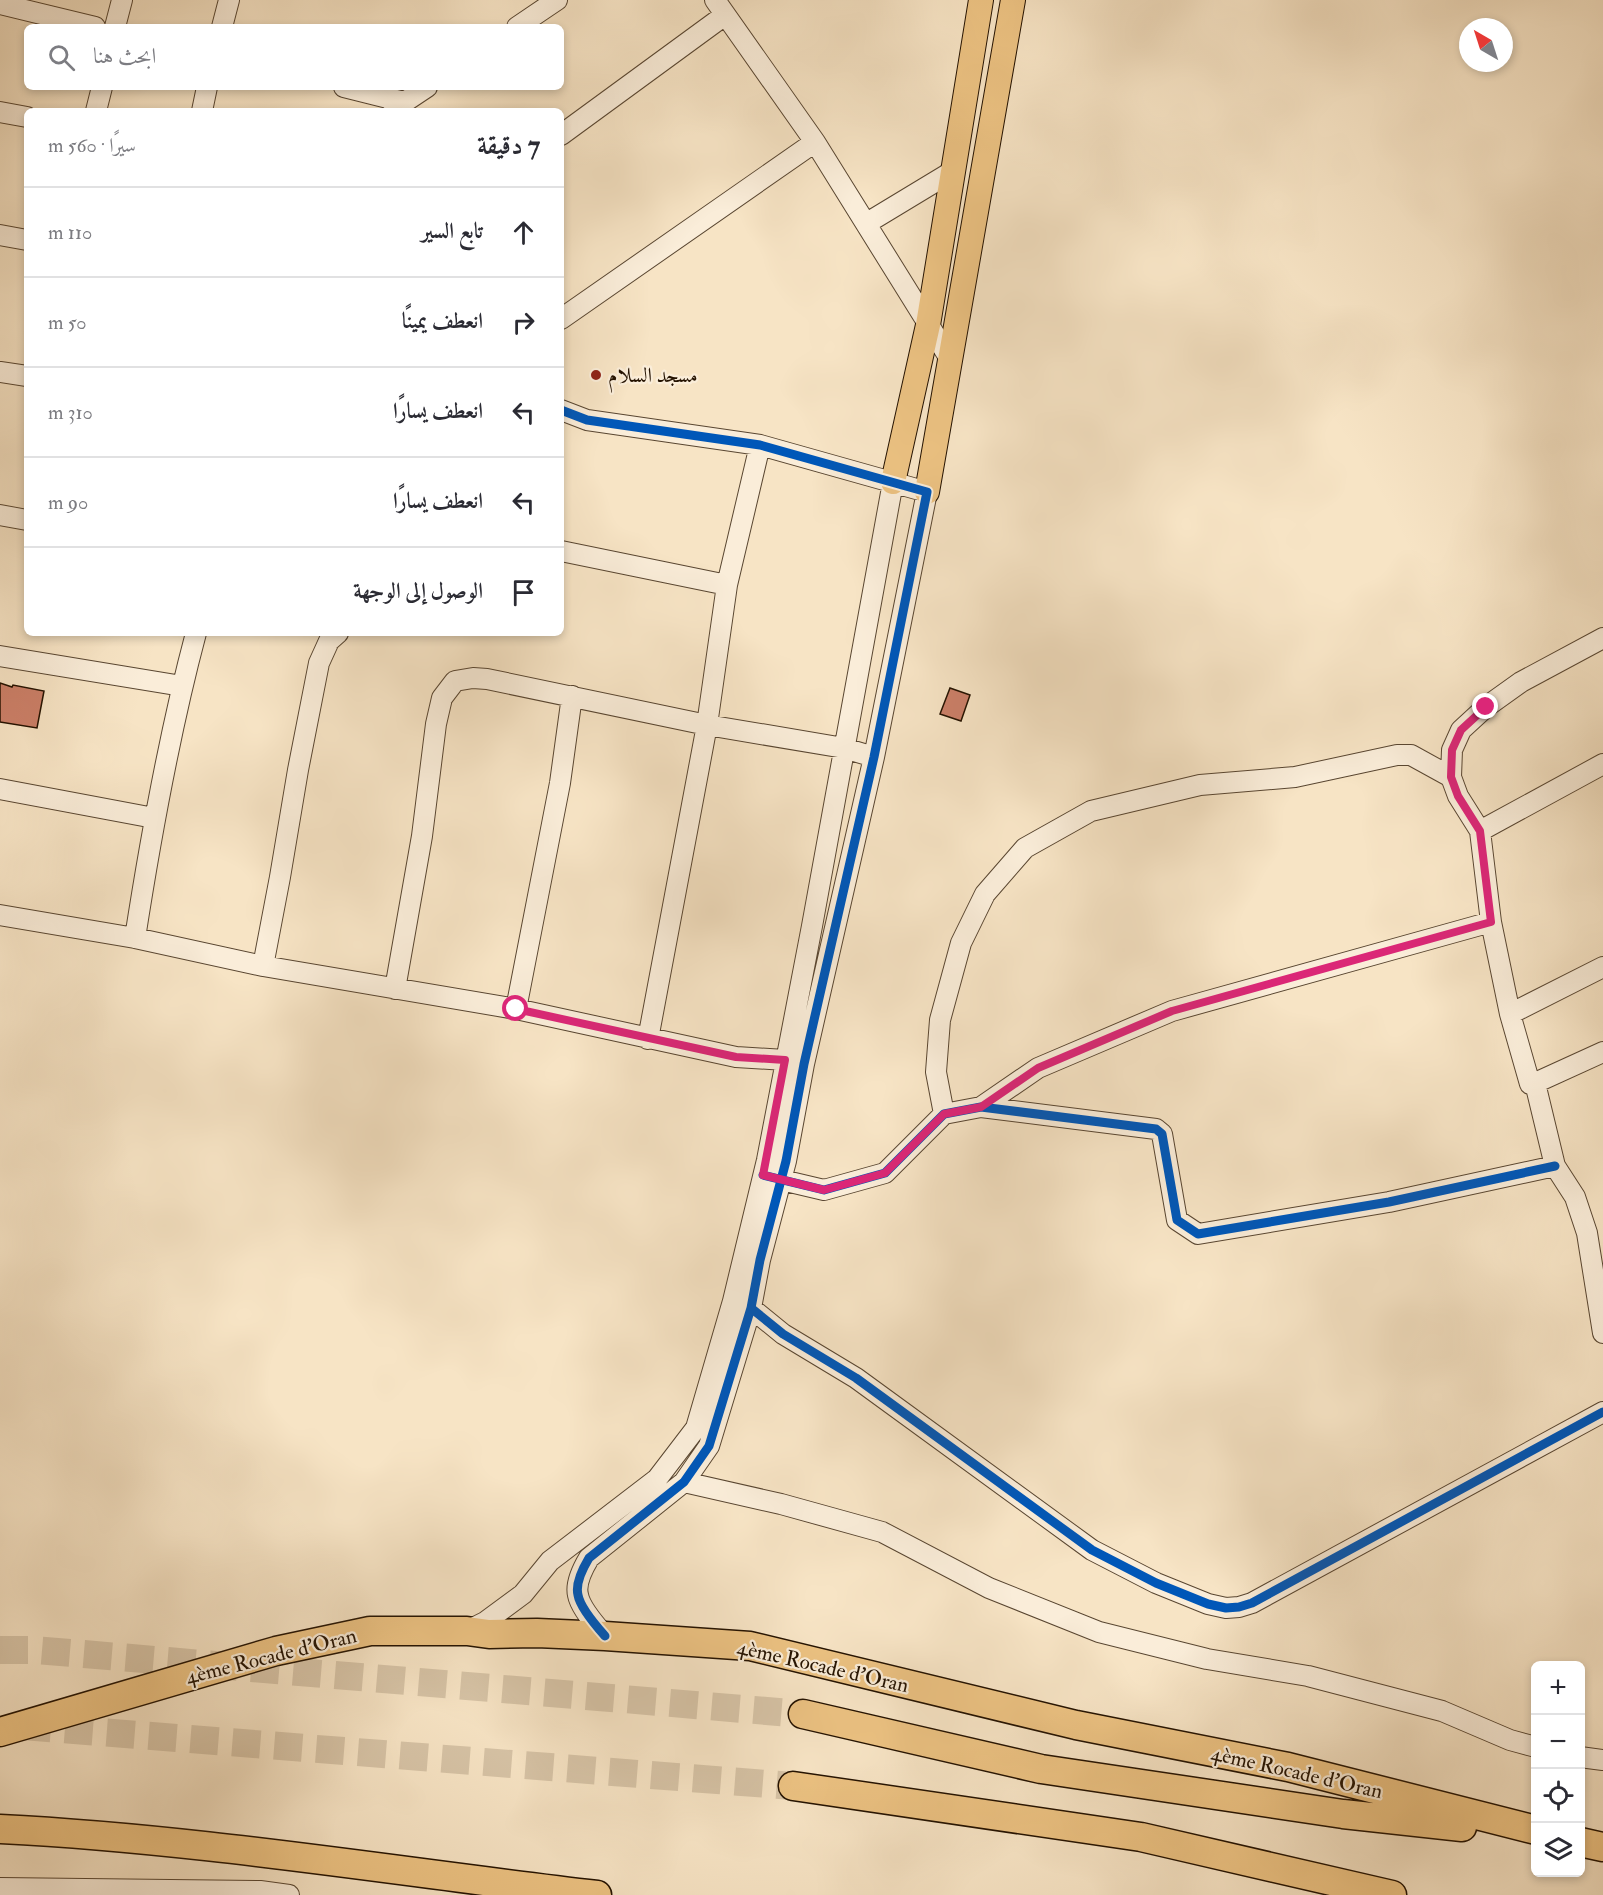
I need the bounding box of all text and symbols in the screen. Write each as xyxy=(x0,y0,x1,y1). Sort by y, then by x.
north arrow xyxy=(1459,18,1513,72)
search box xyxy=(24,24,564,90)
icon: search xyxy=(45,41,78,74)
text: ابحث هنا xyxy=(93,42,156,70)
text: 7 دقيقة xyxy=(477,130,540,162)
text: سيرًا · 560 m xyxy=(48,133,136,158)
icon: ahead xyxy=(507,216,540,249)
text: تابع السير xyxy=(421,217,483,245)
text: 110 m xyxy=(48,220,92,245)
icon: right xyxy=(507,306,540,339)
text: انعطف يمينًا xyxy=(402,307,483,335)
text: 50 m xyxy=(48,310,87,335)
place label: مسجد السلام xyxy=(608,362,698,393)
marker: مسجد السلام xyxy=(589,368,603,382)
icon: left xyxy=(507,396,540,429)
text: انعطف يسارًا xyxy=(393,397,483,425)
text: 310 m xyxy=(48,400,93,425)
icon: left xyxy=(507,486,540,519)
text: انعطف يسارًا xyxy=(393,487,483,515)
text: 90 m xyxy=(48,490,88,515)
icon: arrive xyxy=(507,576,540,609)
text: الوصول إلى الوجهة xyxy=(353,577,483,605)
route end xyxy=(1472,693,1498,719)
route start xyxy=(502,995,528,1021)
street label: 4ème Rocade d'Oran xyxy=(183,1622,360,1691)
street label: 4ème Rocade d'Oran xyxy=(735,1634,911,1699)
map controls xyxy=(1531,1661,1585,1877)
button: + xyxy=(1531,1661,1585,1715)
button: − xyxy=(1531,1715,1585,1769)
street label: 4ème Rocade d'Oran xyxy=(1209,1740,1385,1805)
button: locate xyxy=(1531,1769,1585,1823)
button: layers xyxy=(1531,1823,1585,1877)

